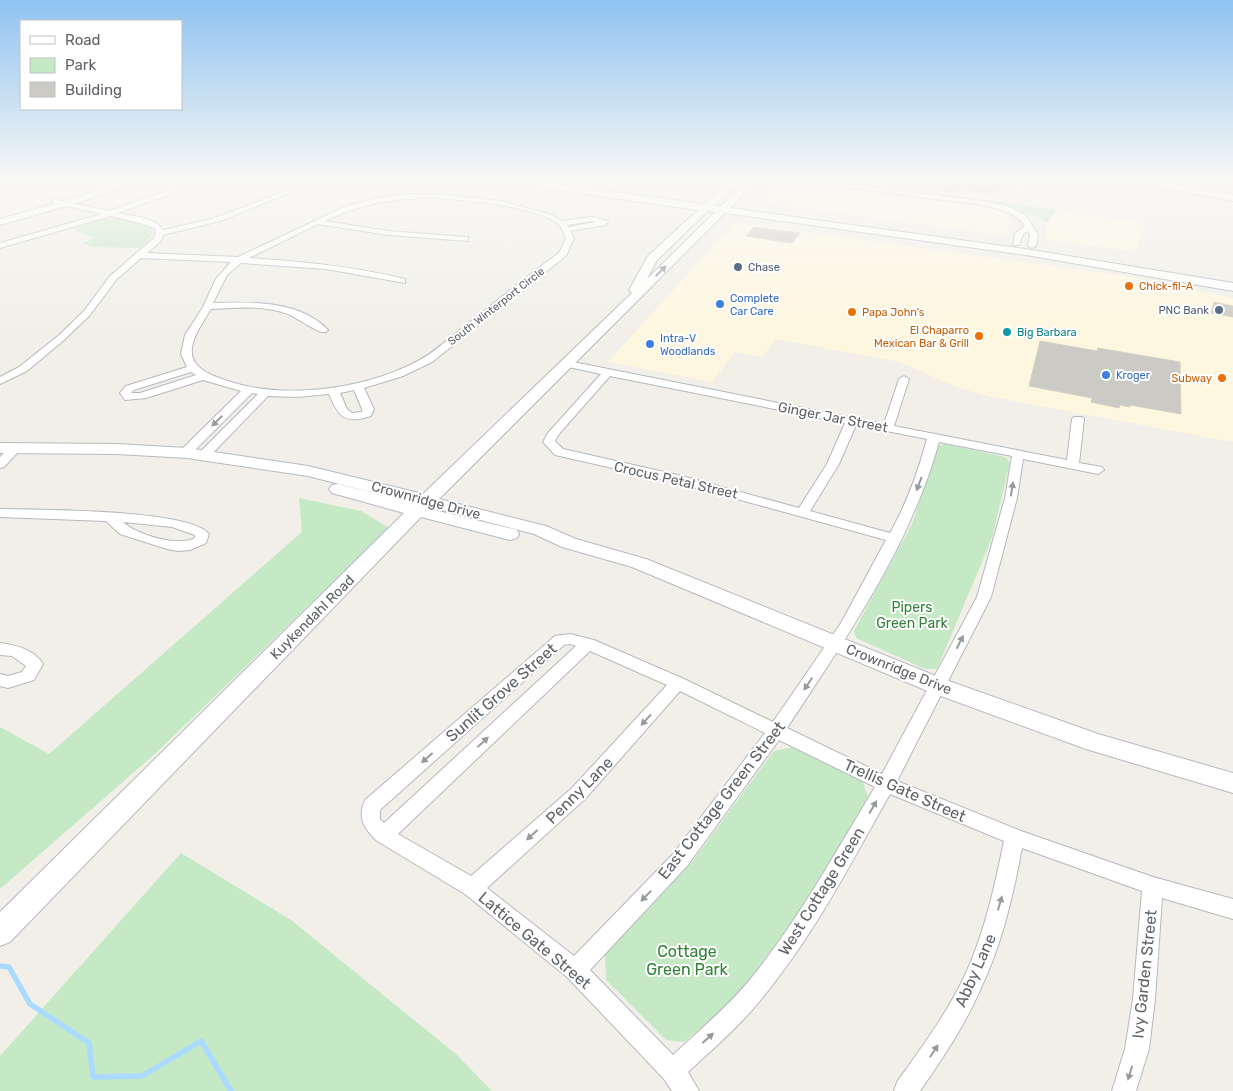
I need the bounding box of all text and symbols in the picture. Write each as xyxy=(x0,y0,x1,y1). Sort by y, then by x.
legend xyxy=(20,20,182,110)
text: Road xyxy=(65,31,101,49)
text: Park xyxy=(65,56,96,74)
text: Building xyxy=(65,81,122,99)
marker: Chase xyxy=(732,261,744,273)
place label: Chase xyxy=(748,261,780,274)
street label: South Winterport Circle xyxy=(445,265,547,348)
one-way arrow xyxy=(655,265,667,277)
marker: Chick-fil-A xyxy=(1123,280,1135,292)
place label: Chick-fil-A xyxy=(1139,280,1194,293)
place label: Complete Car Care xyxy=(730,292,779,318)
marker: Complete Car Care xyxy=(714,298,726,310)
place label: PNC Bank xyxy=(1159,304,1209,317)
marker: PNC Bank xyxy=(1213,304,1225,316)
marker: Papa John's xyxy=(846,306,858,318)
place label: Papa John's xyxy=(862,306,925,319)
place label: El Chaparro Mexican Bar & Grill xyxy=(874,324,969,350)
marker: Big Barbara xyxy=(1001,326,1013,338)
place label: Big Barbara xyxy=(1017,326,1077,339)
marker: El Chaparro Mexican Bar & Grill xyxy=(973,330,985,342)
place label: Intra-V Woodlands xyxy=(660,332,716,358)
marker: Intra-V Woodlands xyxy=(644,338,656,350)
marker: Kroger xyxy=(1100,369,1112,381)
place label: Kroger xyxy=(1116,369,1151,382)
place label: Subway xyxy=(1171,372,1212,385)
marker: Subway xyxy=(1216,372,1228,384)
street label: Ginger Jar Street xyxy=(777,399,890,437)
one-way arrow xyxy=(211,415,223,427)
street label: Crocus Petal Street xyxy=(612,458,740,503)
one-way arrow xyxy=(915,477,923,492)
street label: Crownridge Drive xyxy=(369,478,483,523)
one-way arrow xyxy=(1008,481,1016,497)
street label: Kuykendahl Road xyxy=(267,572,358,663)
park label: Pipers Green Park xyxy=(876,599,948,632)
one-way arrow xyxy=(956,636,965,649)
street label: Sunlit Grove Street xyxy=(442,639,561,746)
street label: Crownridge Drive xyxy=(844,641,954,698)
one-way arrow xyxy=(803,677,813,691)
one-way arrow xyxy=(640,713,651,726)
street label: East Cottage Green Street xyxy=(654,718,789,883)
one-way arrow xyxy=(477,736,489,748)
one-way arrow xyxy=(421,752,433,764)
street label: Penny Lane xyxy=(542,753,617,828)
street label: Trellis Gate Street xyxy=(841,755,969,826)
one-way arrow xyxy=(868,801,877,814)
street label: West Cottage Green xyxy=(774,824,869,959)
one-way arrow xyxy=(525,830,538,841)
street label: Lattice Gate Street xyxy=(475,888,595,993)
one-way arrow xyxy=(640,890,652,902)
one-way arrow xyxy=(996,896,1004,911)
street label: Ivy Garden Street xyxy=(1128,909,1161,1039)
street label: Abby Lane xyxy=(951,931,1000,1010)
park label: Cottage Green Park xyxy=(646,942,729,979)
one-way arrow xyxy=(702,1032,714,1044)
one-way arrow xyxy=(929,1044,938,1057)
one-way arrow xyxy=(1125,1066,1133,1081)

